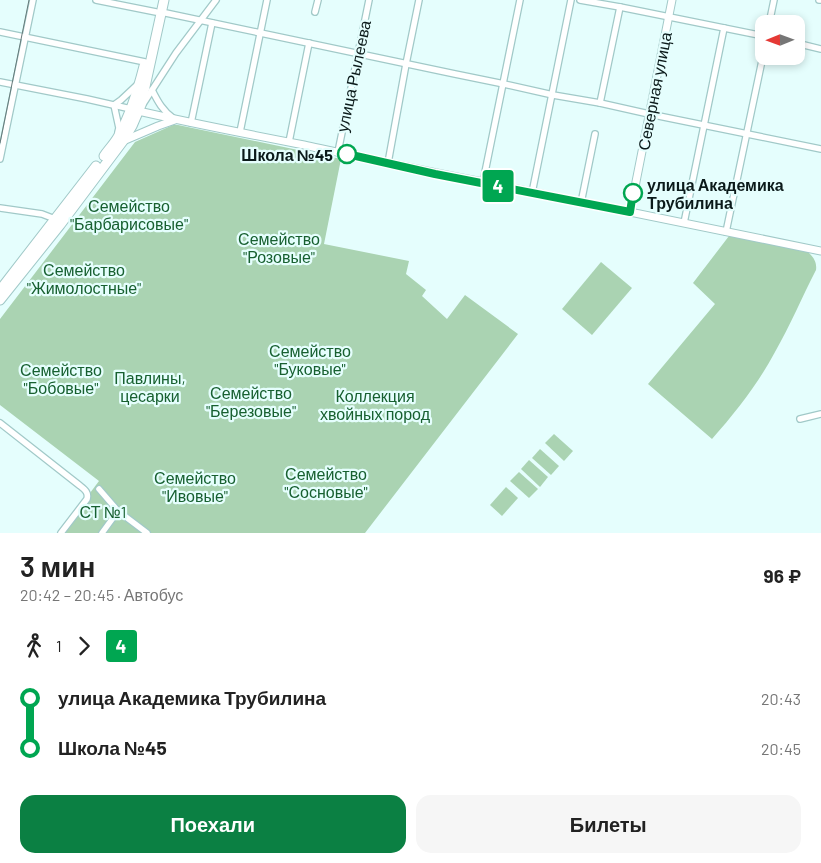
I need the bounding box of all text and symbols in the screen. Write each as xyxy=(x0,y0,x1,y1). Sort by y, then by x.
north arrow xyxy=(755,15,805,65)
map controls xyxy=(755,15,805,65)
street label: улица Рылеева xyxy=(332,18,374,134)
street label: Северная улица xyxy=(633,30,675,152)
marker: Школа №45 xyxy=(337,144,357,164)
place label: Школа №45 xyxy=(241,145,333,164)
line badge: 4 xyxy=(482,170,514,202)
text: 4 xyxy=(493,175,503,197)
place label: улица Академика Трубилина xyxy=(647,175,784,212)
marker: улица Академика Трубилина xyxy=(623,183,643,203)
park label: Семейство "Барбарисовые" xyxy=(70,196,188,233)
park label: Семейство "Розовые" xyxy=(238,229,320,266)
park label: Семейство "Жимолостные" xyxy=(27,260,141,297)
park label: Семейство "Буковые" xyxy=(269,341,351,378)
park label: Семейство "Бобовые" xyxy=(20,360,102,397)
park label: Павлины, цесарки xyxy=(114,368,186,405)
park label: Семейство "Березовые" xyxy=(206,383,296,420)
park label: Коллекция хвойных пород xyxy=(320,386,431,423)
park label: Семейство "Сосновые" xyxy=(284,464,368,501)
park label: Семейство "Ивовые" xyxy=(154,468,236,505)
park label: СТ №1 xyxy=(80,502,126,521)
text: 3 мин xyxy=(20,549,95,583)
text: 96 ₽ xyxy=(764,564,801,587)
text: 20:42 – 20:45 · Автобус xyxy=(20,585,183,604)
icon: walk xyxy=(20,632,48,660)
icon: forward xyxy=(70,632,98,660)
text: 4 xyxy=(116,635,127,657)
text: 1 xyxy=(56,636,62,655)
text: улица Академика Трубилина xyxy=(58,686,326,709)
text: 20:43 xyxy=(761,689,801,708)
text: Школа №45 xyxy=(58,736,167,759)
text: 20:45 xyxy=(761,739,801,758)
button: Поехали xyxy=(20,795,406,853)
button: Билеты xyxy=(416,795,801,853)

